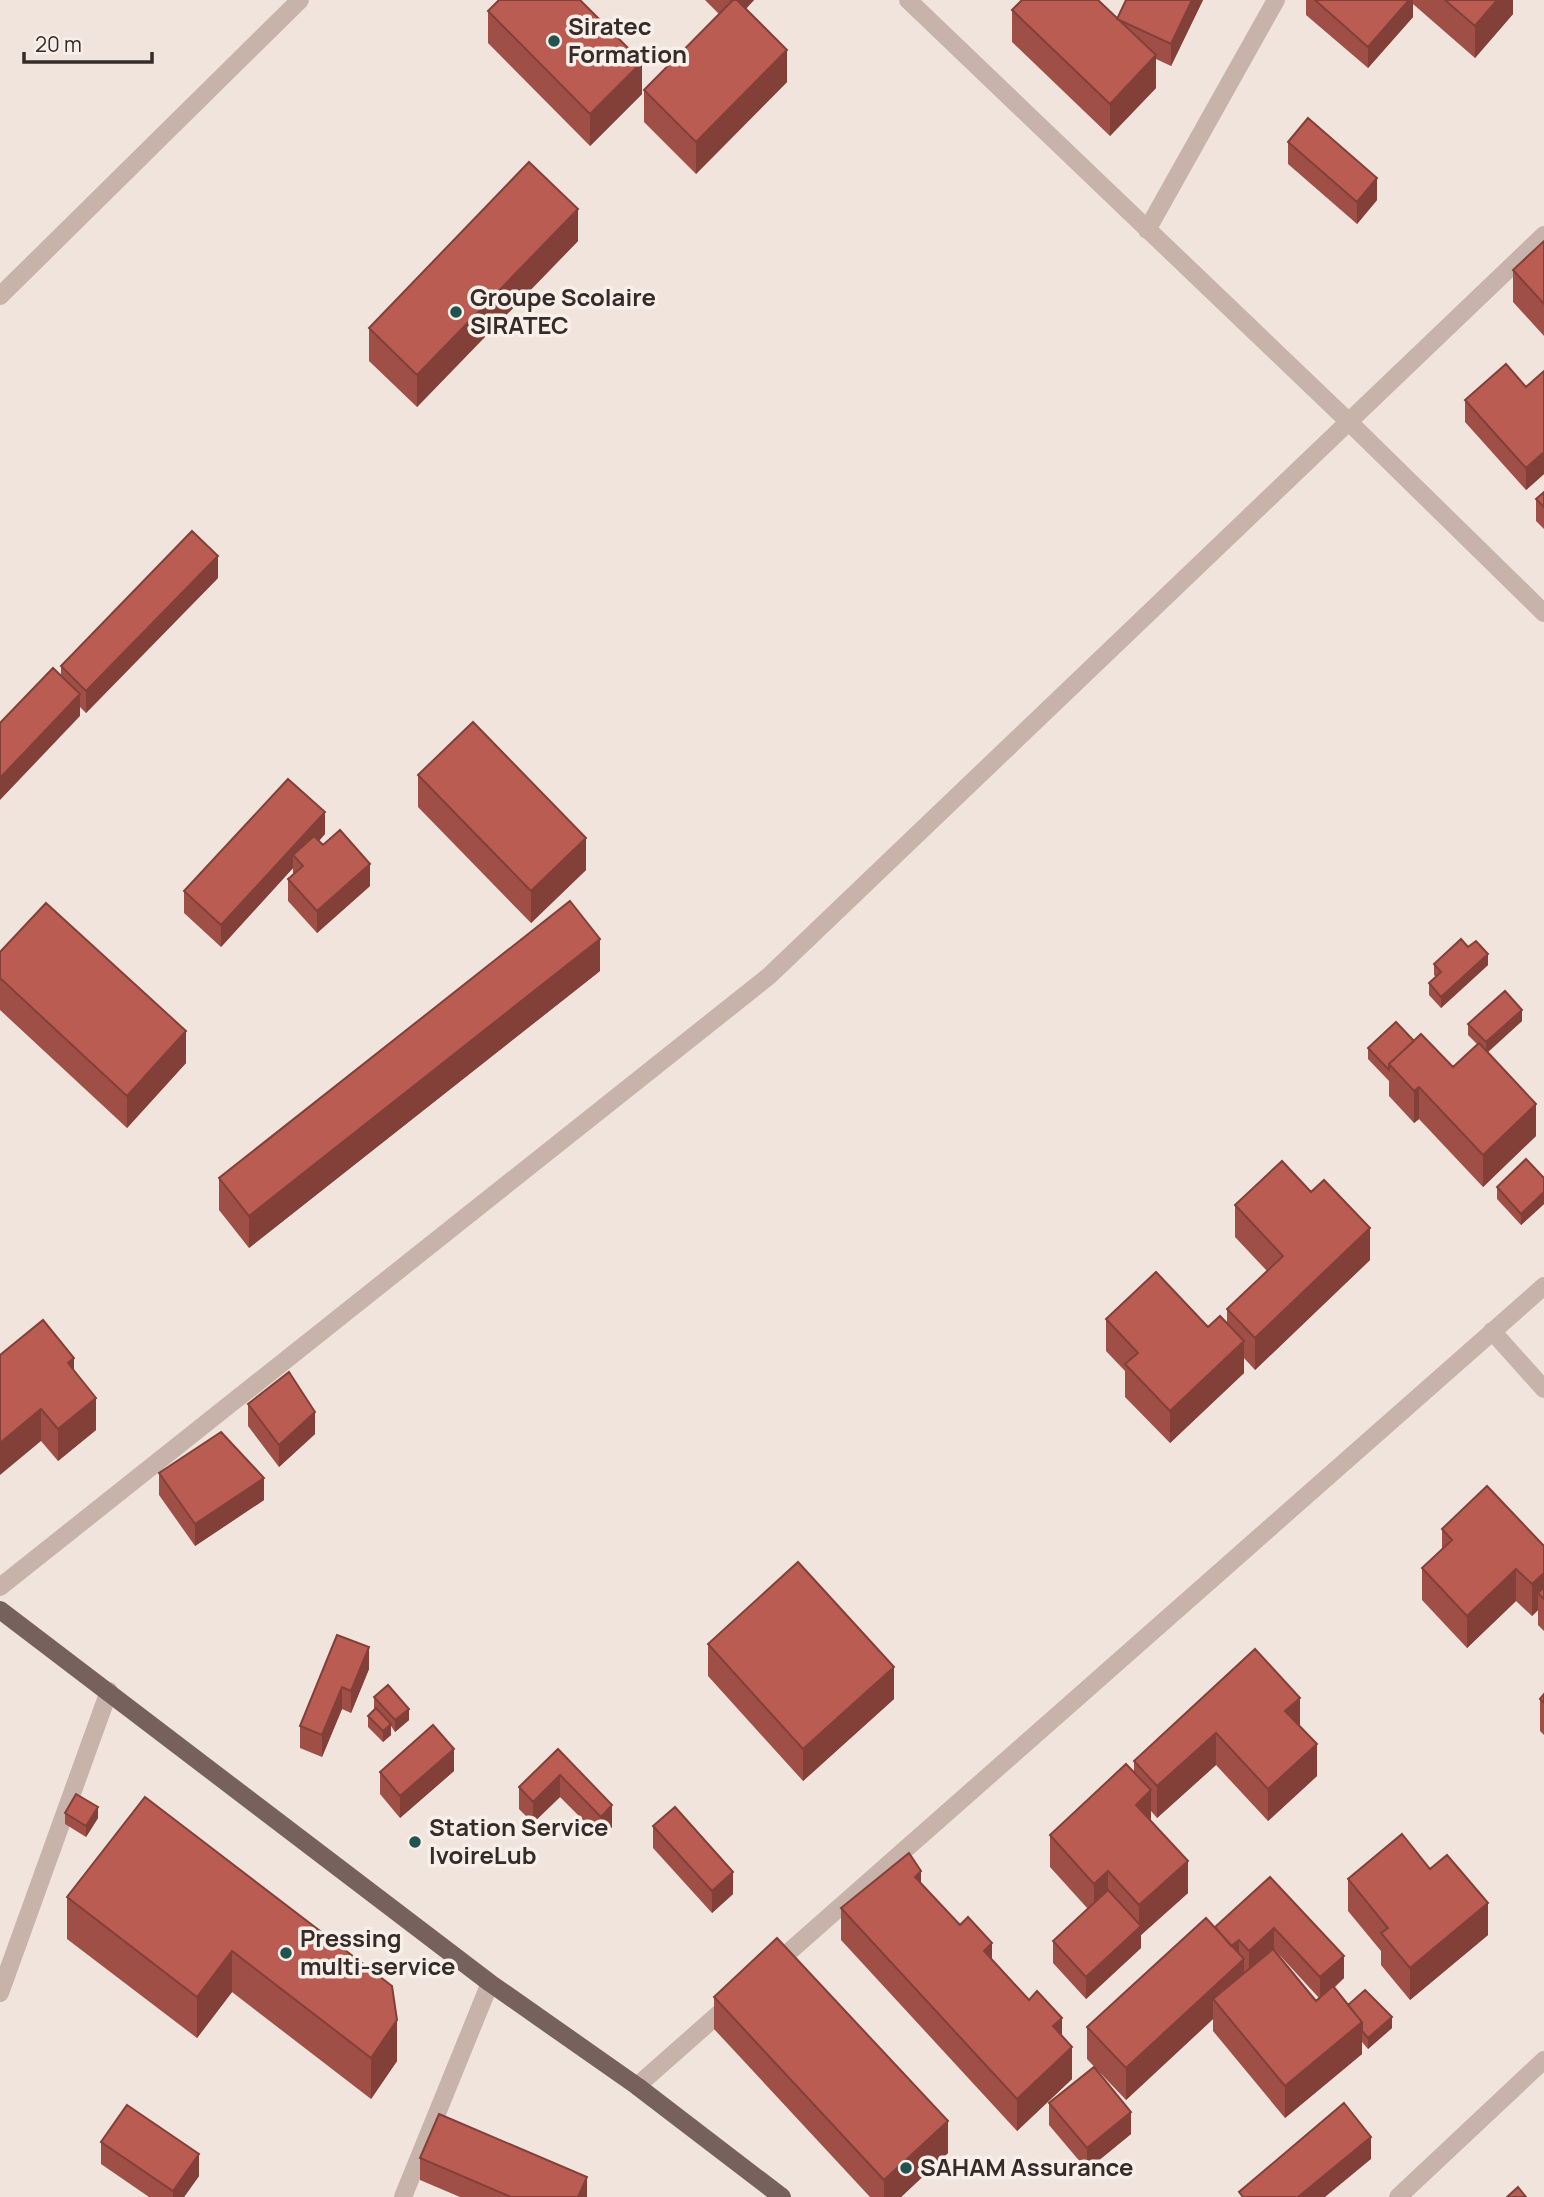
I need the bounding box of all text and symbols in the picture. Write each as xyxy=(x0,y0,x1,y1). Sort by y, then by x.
place label: Siratec Formation xyxy=(568,9,687,70)
scale bar xyxy=(24,21,152,65)
text: 20 m xyxy=(35,30,82,58)
marker: Siratec Formation xyxy=(546,33,562,49)
place label: Groupe Scolaire SIRATEC xyxy=(470,280,656,341)
marker: Groupe Scolaire SIRATEC xyxy=(448,304,464,320)
place label: Station Service IvoireLub xyxy=(429,1810,608,1871)
marker: Station Service IvoireLub xyxy=(407,1834,423,1850)
place label: Pressing multi-service xyxy=(300,1921,455,1982)
marker: Pressing multi-service xyxy=(278,1945,294,1961)
place label: SAHAM Assurance xyxy=(920,2150,1134,2183)
marker: SAHAM Assurance xyxy=(898,2160,914,2176)

